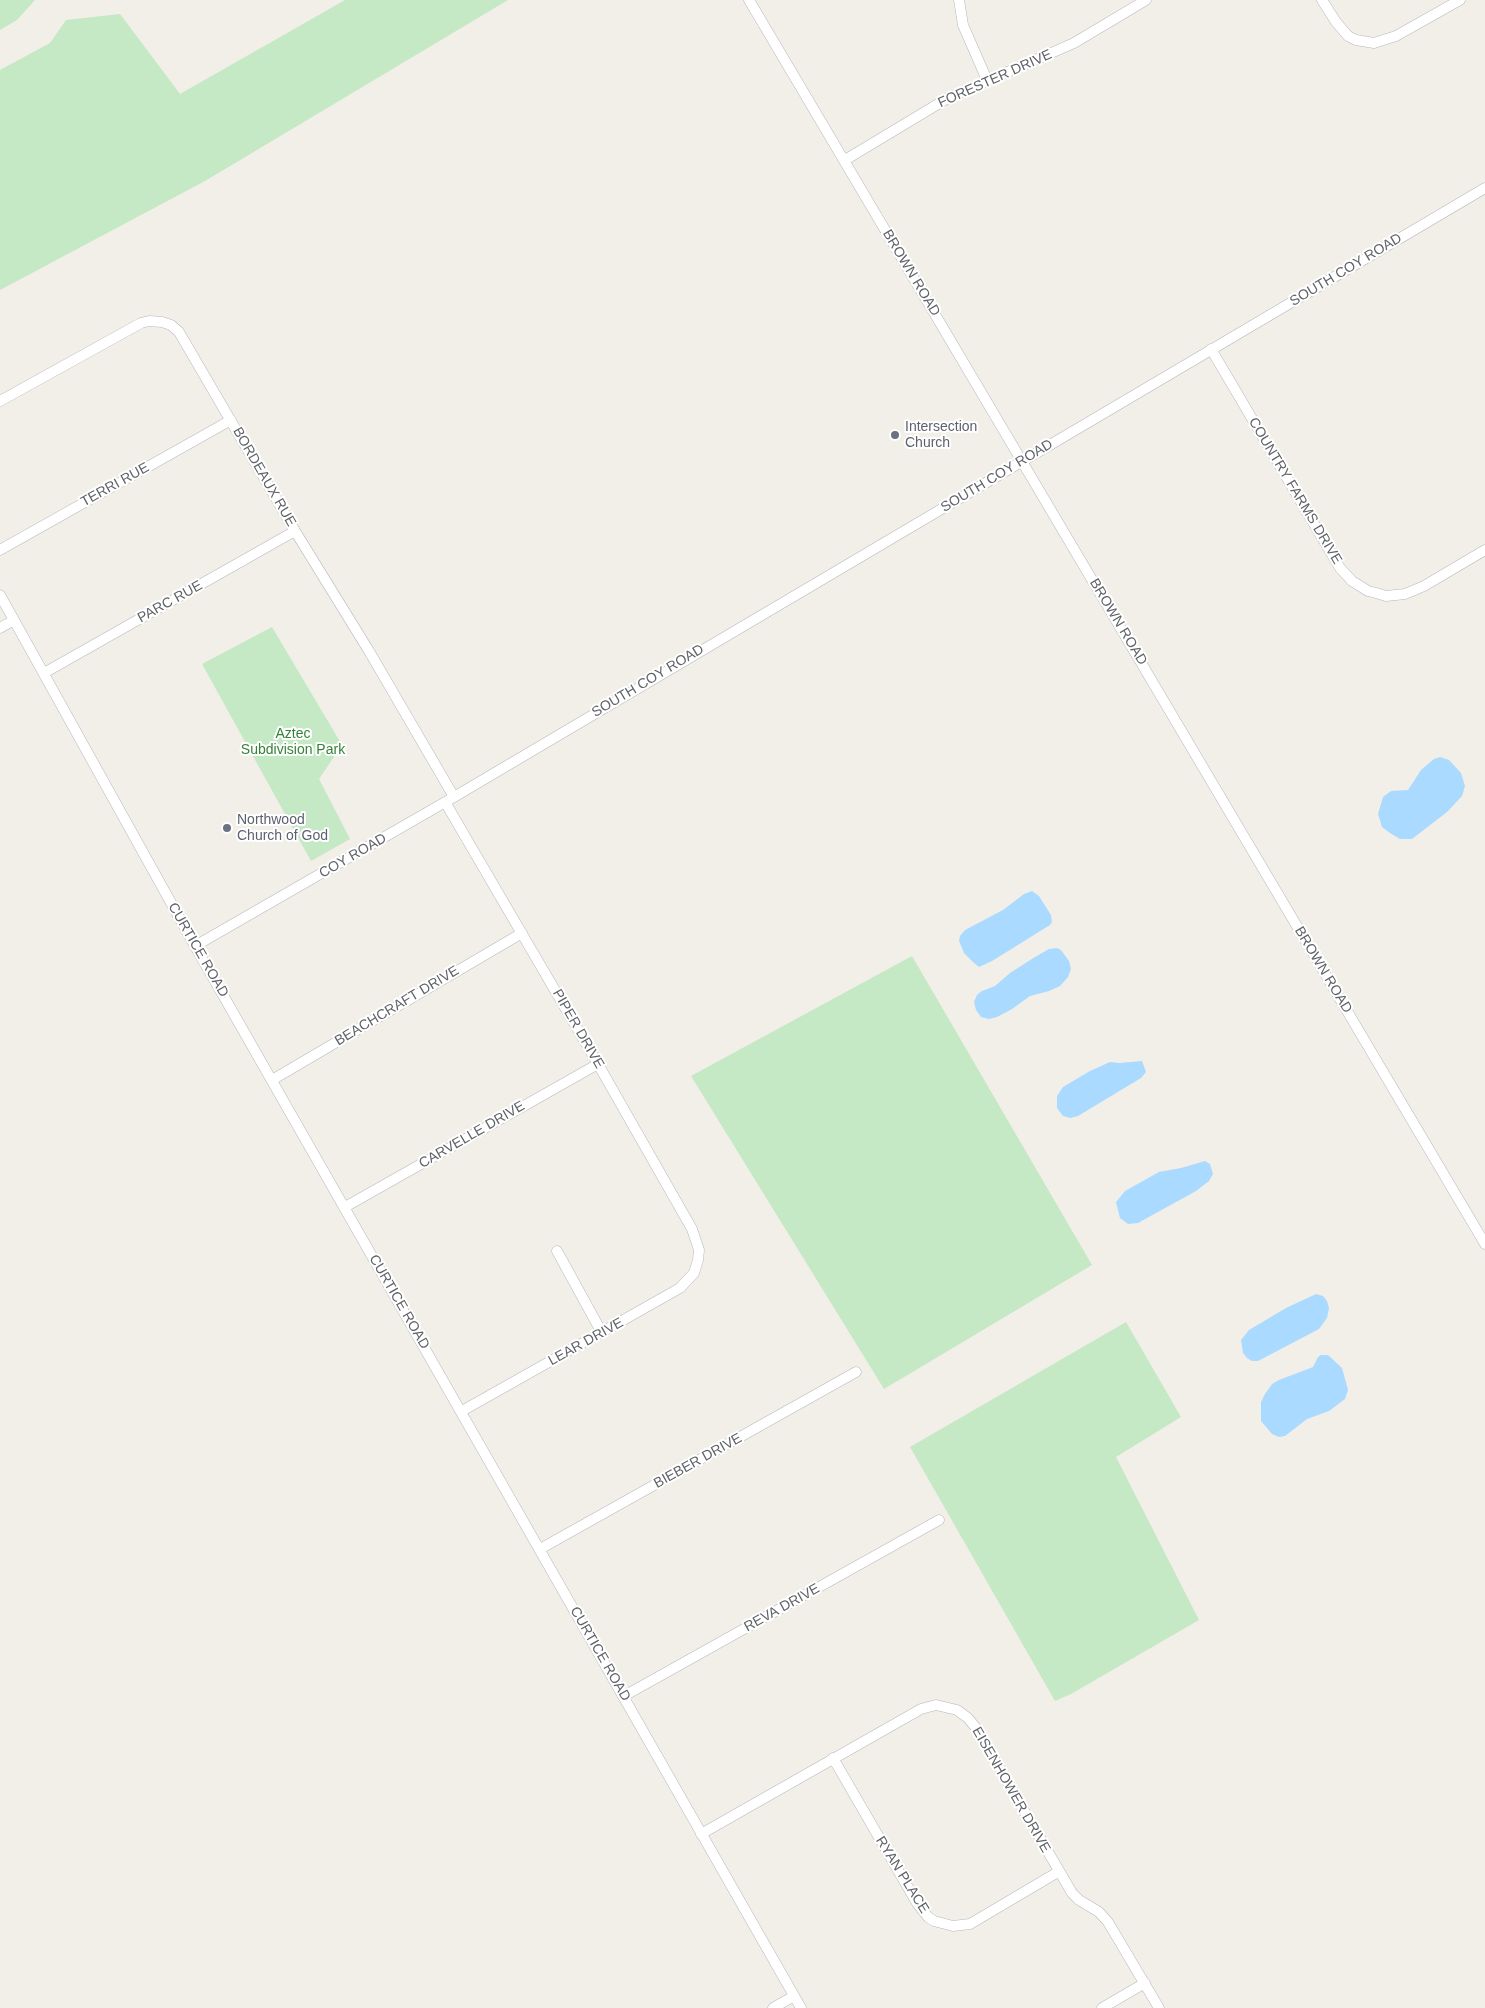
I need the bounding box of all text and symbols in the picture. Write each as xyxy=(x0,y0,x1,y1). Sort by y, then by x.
street label: FORESTER DRIVE xyxy=(935,46,1055,112)
street label: BROWN ROAD xyxy=(879,227,943,319)
street label: SOUTH COY ROAD xyxy=(1287,230,1405,310)
street label: COUNTRY FARMS DRIVE xyxy=(1245,415,1345,567)
place label: Intersection Church xyxy=(905,419,977,452)
street label: BORDEAUX RUE xyxy=(229,424,299,530)
marker: Intersection Church xyxy=(889,429,901,441)
street label: SOUTH COY ROAD xyxy=(938,436,1056,516)
street label: TERRI RUE xyxy=(78,459,152,511)
street label: BROWN ROAD xyxy=(1086,576,1150,668)
street label: PARC RUE xyxy=(135,577,205,627)
street label: SOUTH COY ROAD xyxy=(589,641,707,721)
park label: Aztec Subdivision Park xyxy=(241,726,345,759)
place label: Northwood Church of God xyxy=(237,812,328,844)
marker: Northwood Church of God xyxy=(221,822,233,834)
street label: COY ROAD xyxy=(316,830,390,882)
street label: CURTICE ROAD xyxy=(164,900,232,1000)
street label: BROWN ROAD xyxy=(1291,924,1355,1016)
street label: BEACHCRAFT DRIVE xyxy=(332,962,462,1050)
street label: PIPER DRIVE xyxy=(549,986,607,1072)
street label: CARVELLE DRIVE xyxy=(416,1098,528,1172)
street label: CURTICE ROAD xyxy=(365,1252,433,1352)
street label: LEAR DRIVE xyxy=(546,1314,626,1370)
street label: BIEBER DRIVE xyxy=(651,1430,745,1492)
street label: REVA DRIVE xyxy=(741,1580,823,1636)
street label: CURTICE ROAD xyxy=(566,1604,634,1704)
street label: EISENHOWER DRIVE xyxy=(968,1724,1054,1856)
street label: RYAN PLACE xyxy=(872,1833,932,1917)

